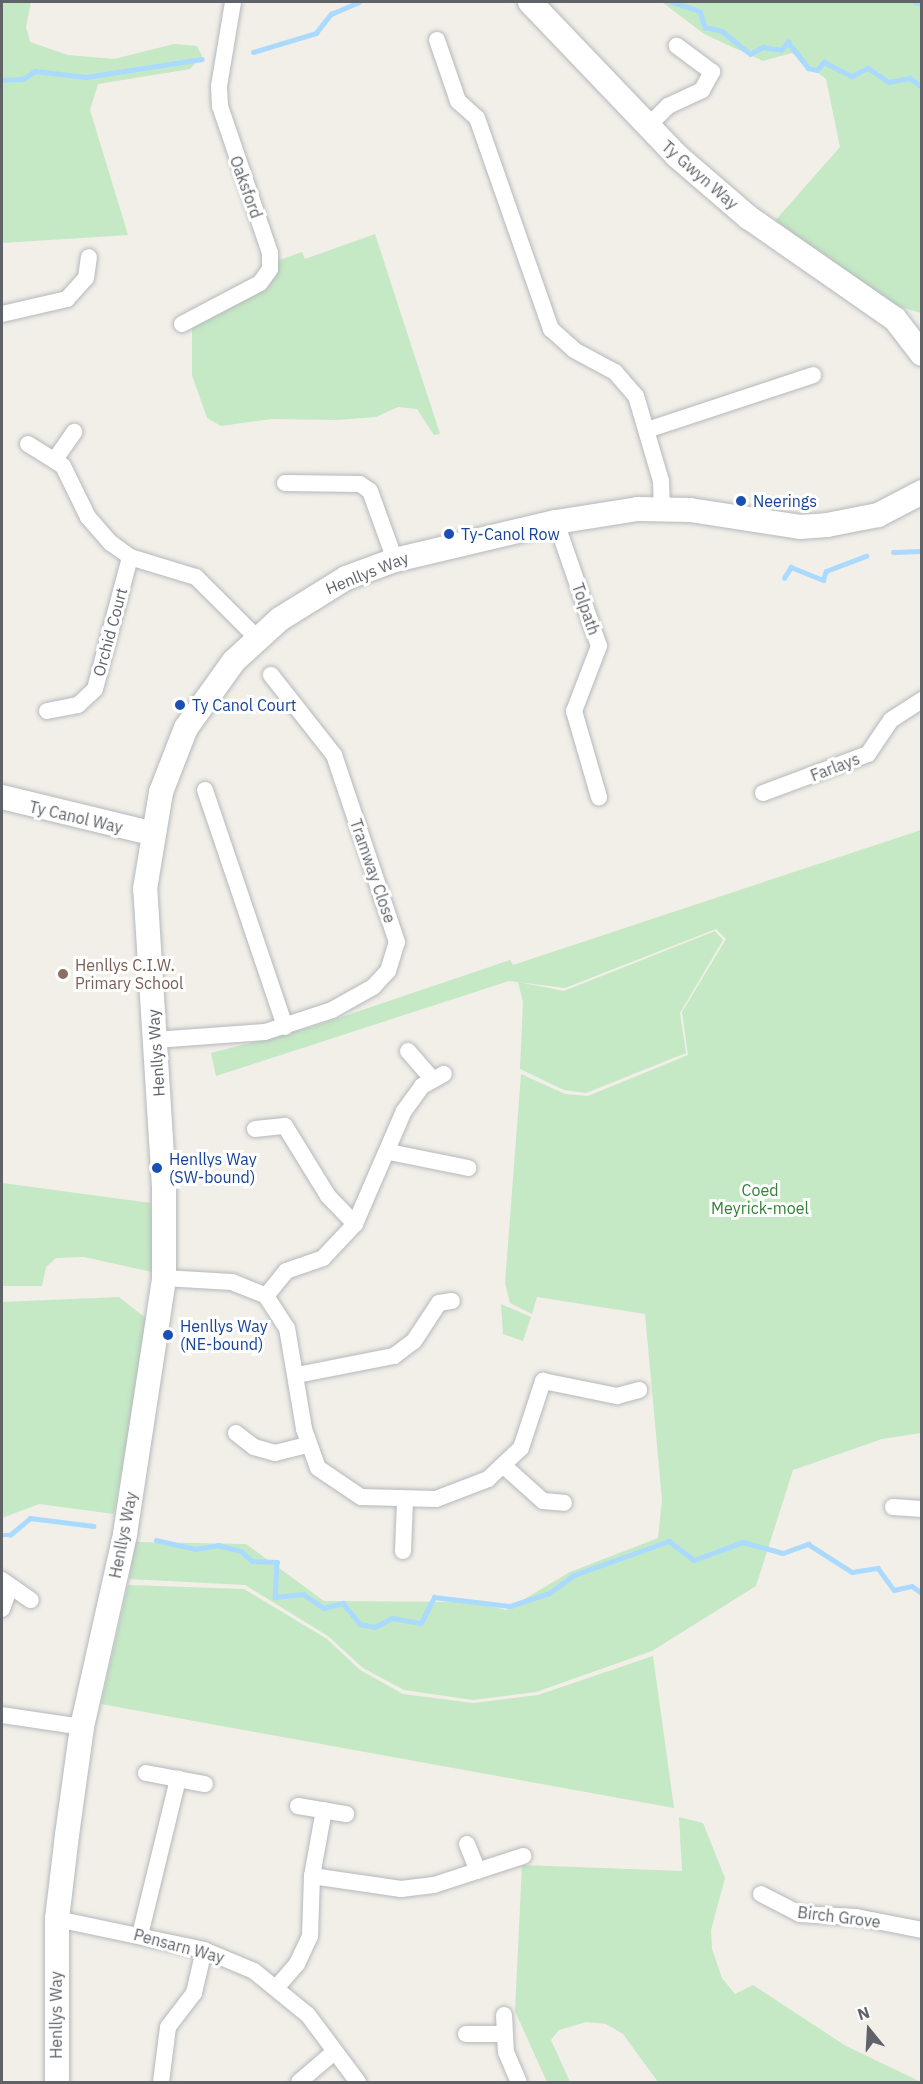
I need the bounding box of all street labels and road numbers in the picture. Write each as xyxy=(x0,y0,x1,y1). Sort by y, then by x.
street label: Ty Gwyn Way xyxy=(658,137,742,213)
street label: Oaksford xyxy=(226,153,266,221)
street label: Henllys Way xyxy=(323,548,411,598)
street label: Tolpath xyxy=(568,580,604,638)
street label: Orchid Court xyxy=(89,586,131,678)
street label: Farlays xyxy=(808,749,862,785)
street label: Ty Canol Way xyxy=(27,797,125,837)
street label: Tramway Close xyxy=(346,816,400,926)
street label: Henllys Way xyxy=(143,1009,169,1097)
street label: Henllys Way xyxy=(105,1490,141,1580)
street label: Birch Grove xyxy=(796,1902,882,1932)
street label: Pensarn Way xyxy=(132,1925,226,1967)
street label: Henllys Way xyxy=(46,1971,66,2059)

